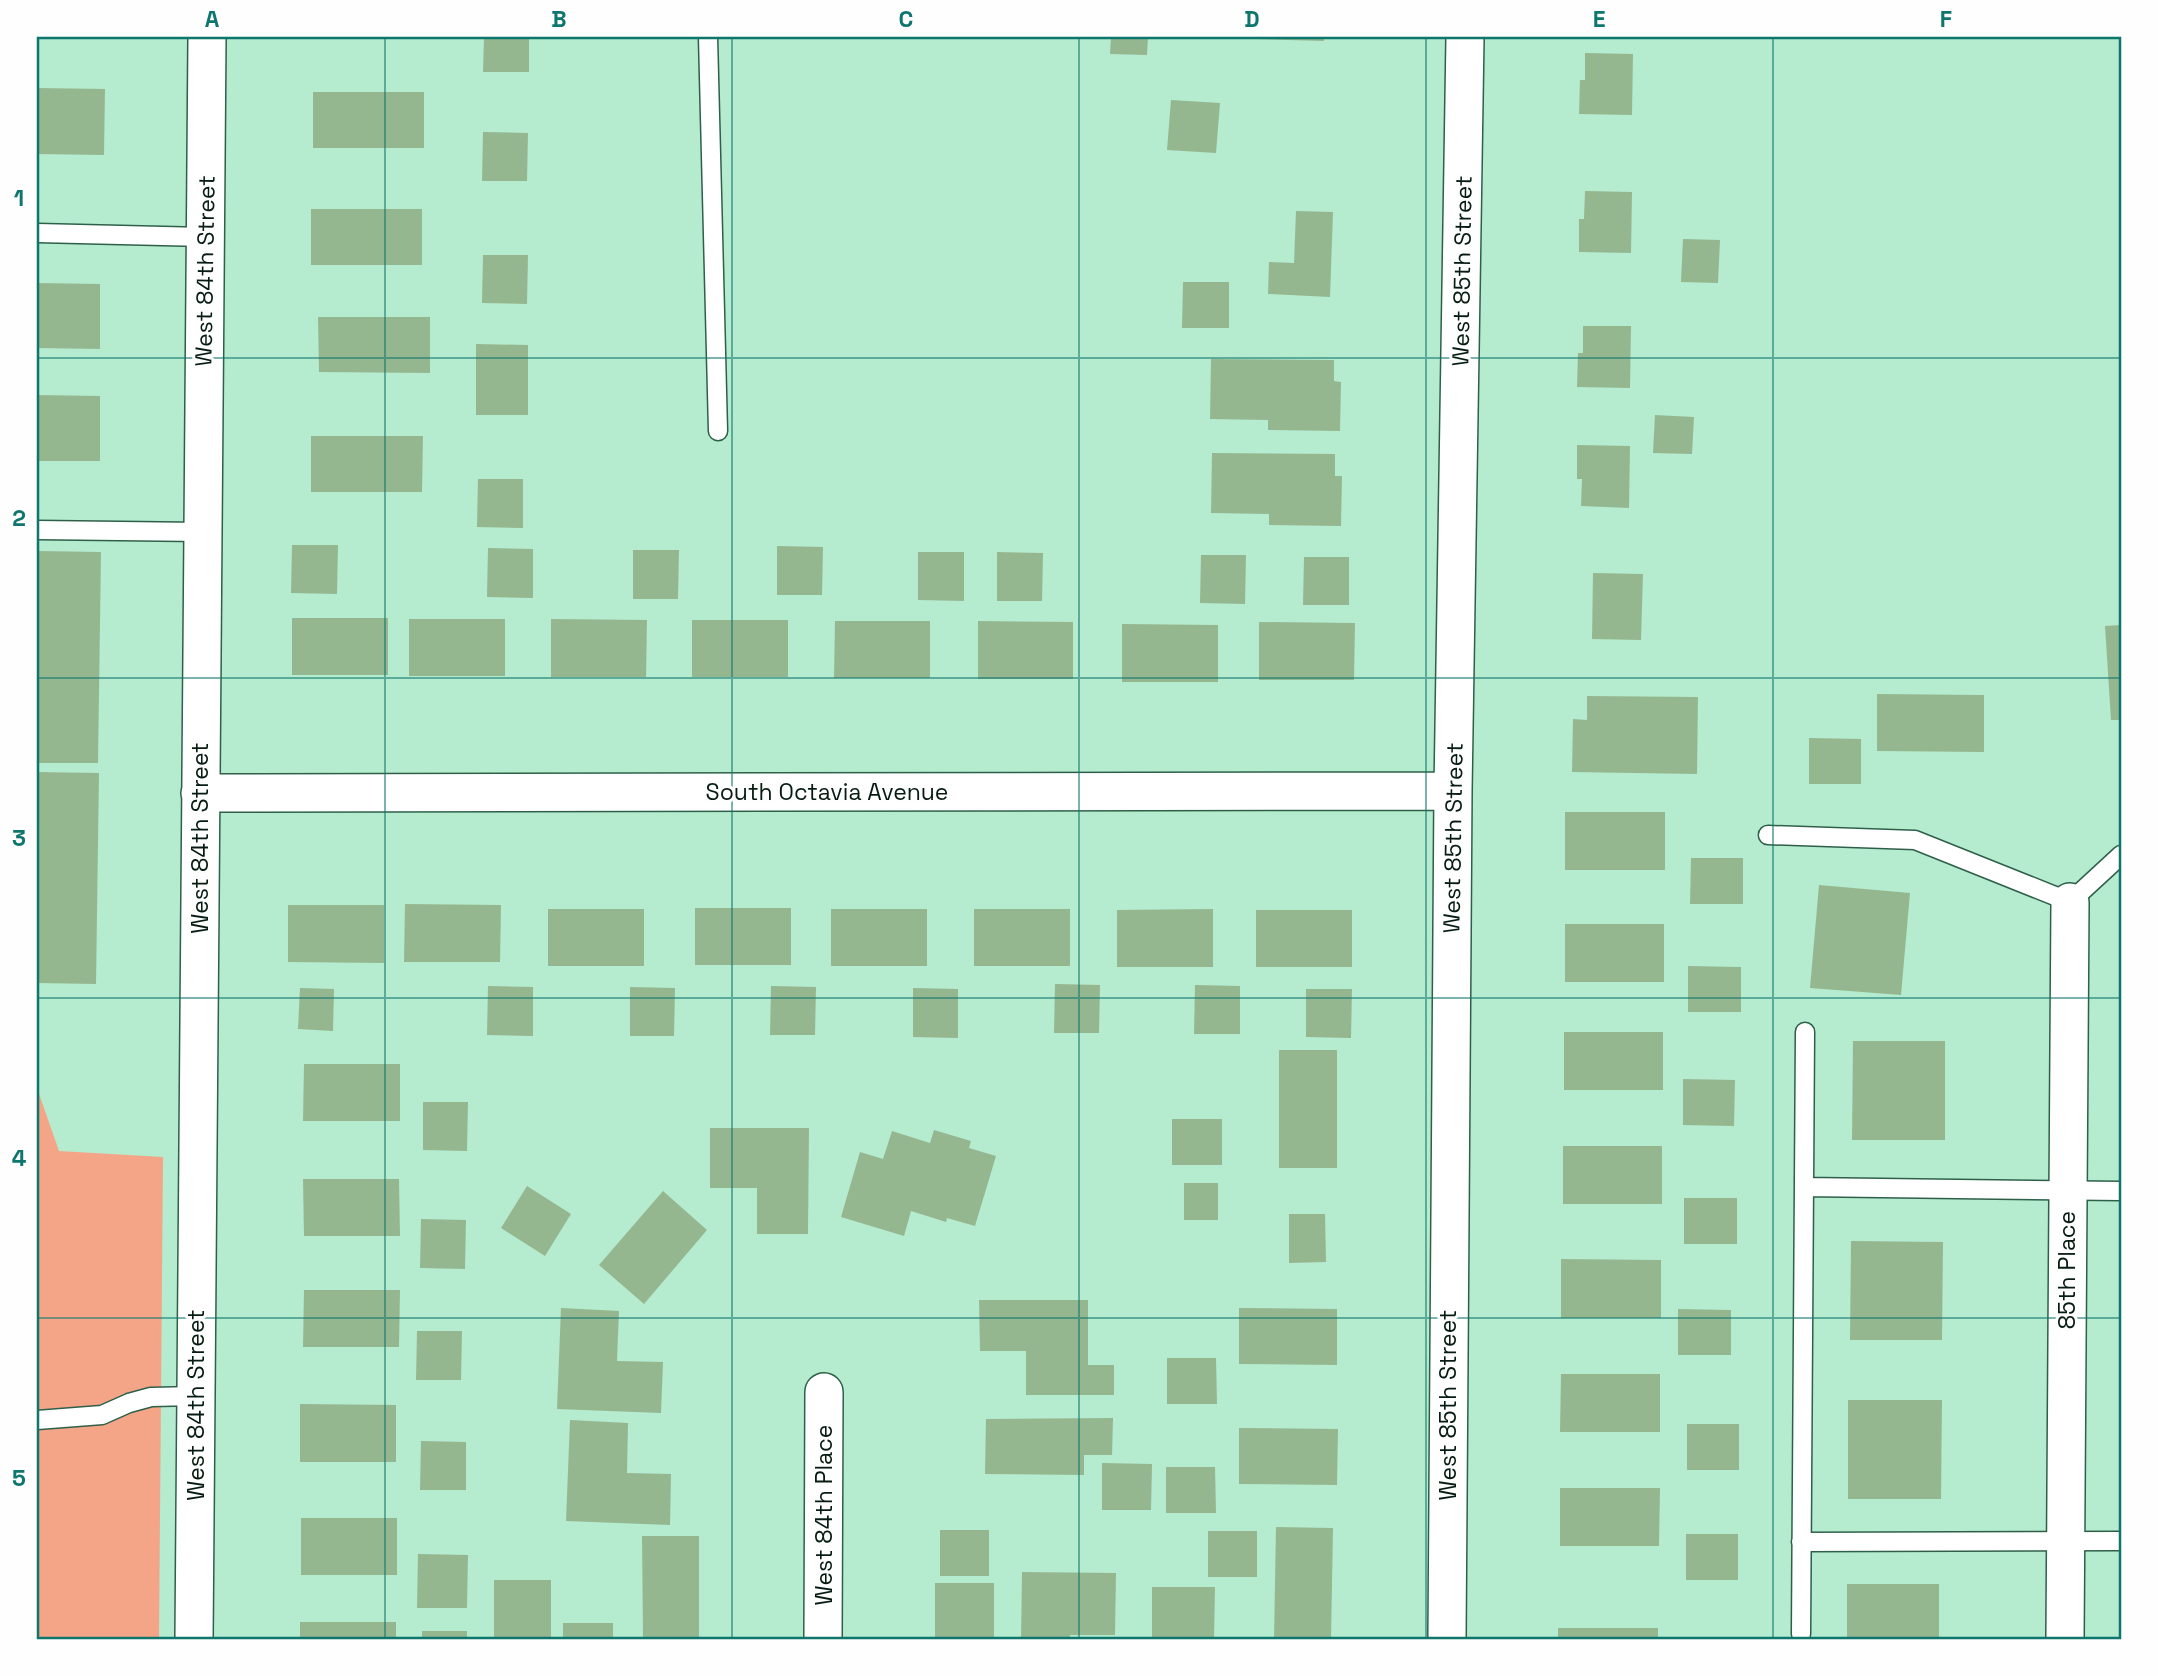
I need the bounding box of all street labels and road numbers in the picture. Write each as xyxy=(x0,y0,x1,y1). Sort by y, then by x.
street label: West 84th Street xyxy=(188,175,222,367)
street label: West 85th Street xyxy=(1445,175,1479,367)
street label: West 84th Street xyxy=(185,742,215,934)
street label: West 85th Street xyxy=(1436,742,1470,934)
street label: South Octavia Avenue xyxy=(706,777,948,807)
street label: 85th Place xyxy=(2052,1211,2082,1329)
street label: West 84th Street xyxy=(181,1309,211,1501)
street label: West 85th Street xyxy=(1433,1310,1463,1500)
street label: West 84th Place xyxy=(809,1425,839,1605)

